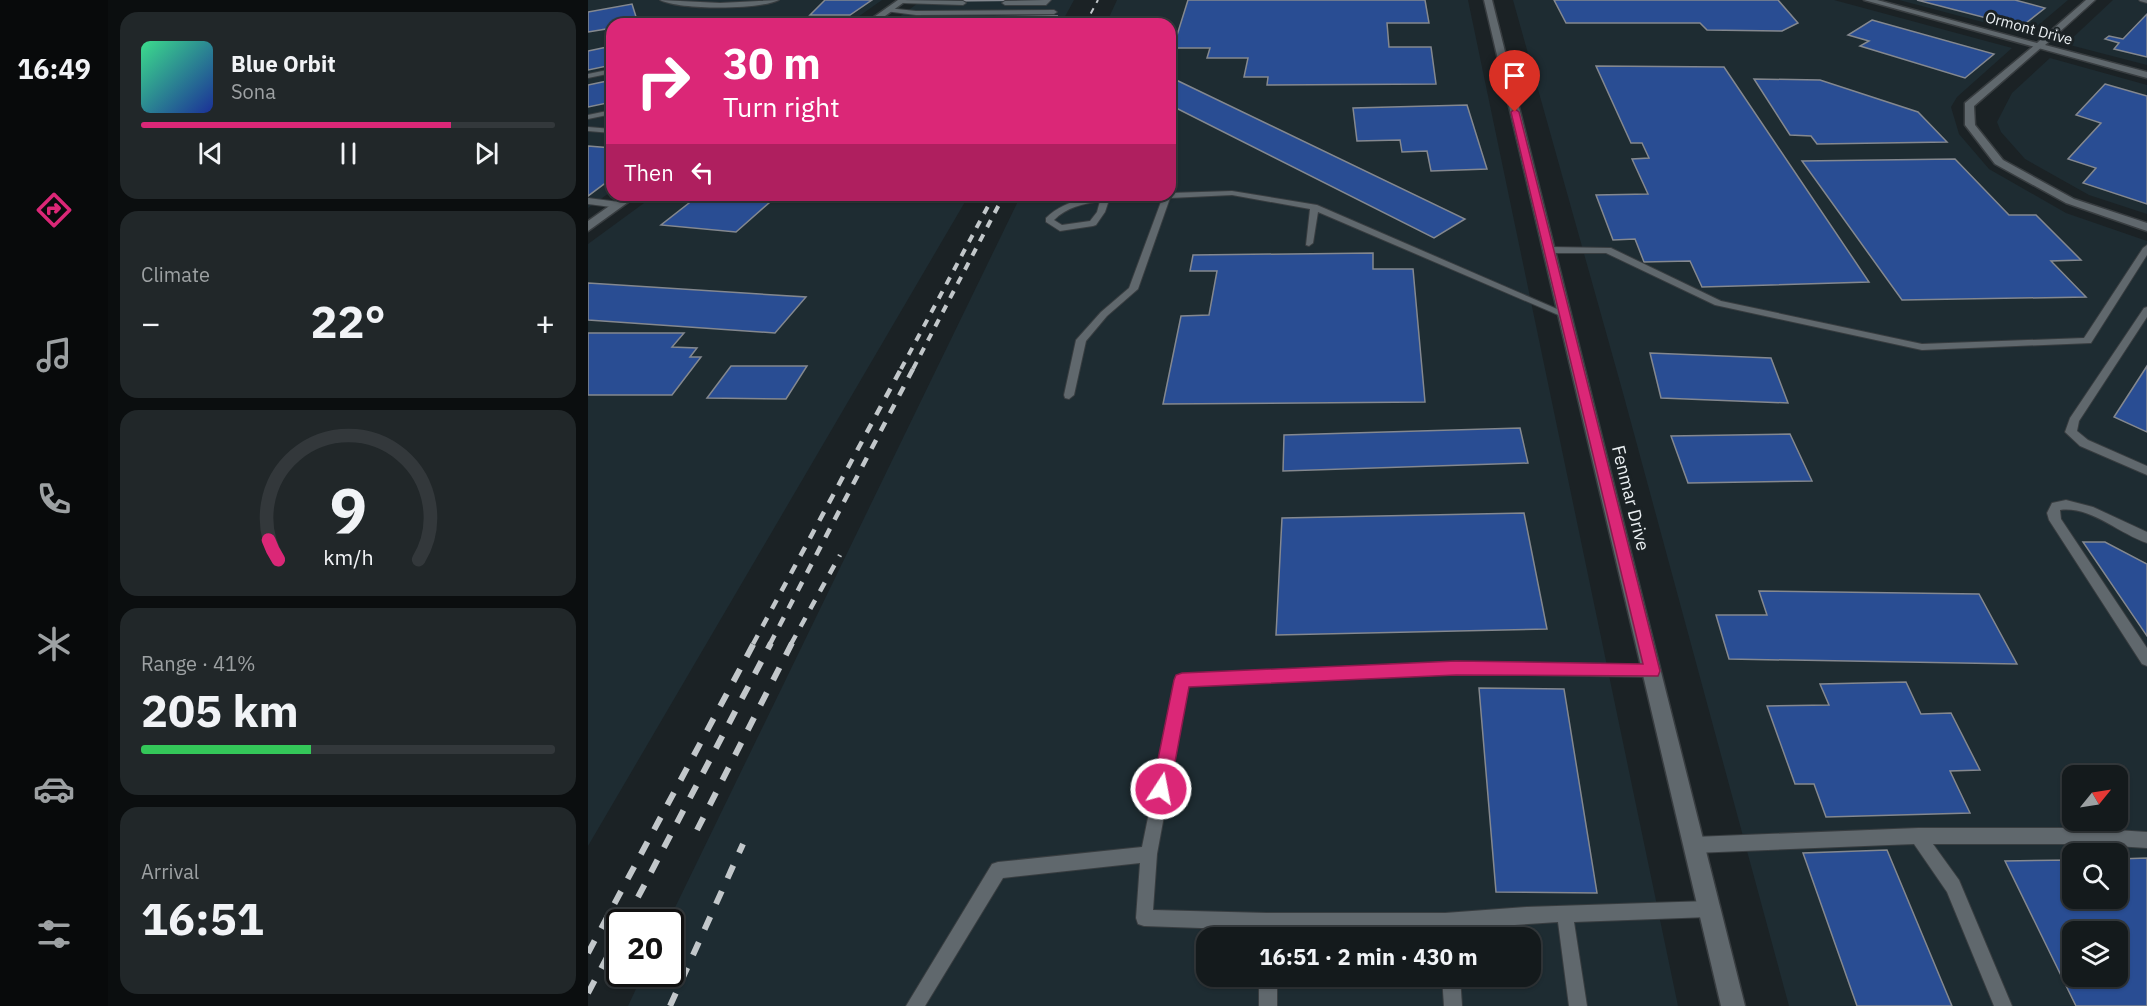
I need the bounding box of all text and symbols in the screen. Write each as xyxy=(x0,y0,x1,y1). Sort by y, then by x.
street label: Ormont Drive xyxy=(1983,7,2075,49)
text: 30 m xyxy=(723,36,821,91)
icon: right xyxy=(624,42,702,120)
text: Blue Orbit xyxy=(231,49,336,78)
pin xyxy=(1489,50,1540,112)
text: 16:49 xyxy=(17,51,91,86)
icon: arrive xyxy=(1498,59,1531,92)
text: Sona xyxy=(231,78,276,105)
text: Turn right xyxy=(723,89,840,124)
icon: previous xyxy=(194,137,227,170)
icon: pause xyxy=(332,137,365,170)
icon: next xyxy=(470,137,503,170)
icon: left xyxy=(686,156,719,189)
text: Then xyxy=(624,158,674,187)
icon: directions xyxy=(33,189,75,231)
text: Climate xyxy=(141,261,210,288)
text: 22° xyxy=(310,292,386,350)
text: − xyxy=(141,301,161,344)
text: + xyxy=(535,301,555,344)
icon: music xyxy=(33,334,75,376)
street label: Fenmar Drive xyxy=(1607,443,1655,553)
text: 9 xyxy=(329,470,367,551)
icon: phone xyxy=(33,478,75,520)
text: km/h xyxy=(323,543,373,571)
icon: climate xyxy=(33,623,75,665)
text: Range · 41% xyxy=(141,650,256,677)
text: 205 km xyxy=(141,681,299,739)
position arrow xyxy=(1129,757,1193,821)
north arrow xyxy=(2062,765,2128,831)
map controls xyxy=(2062,765,2128,987)
icon: car xyxy=(33,768,75,810)
button: search xyxy=(2062,843,2128,909)
text: Arrival xyxy=(141,858,199,885)
text: 16:51 xyxy=(141,889,264,947)
speed limit sign: 20 xyxy=(606,909,684,987)
icon: filters xyxy=(33,913,75,955)
button: layers xyxy=(2062,921,2128,987)
text: 16:51 · 2 min · 430 m xyxy=(1259,942,1478,971)

